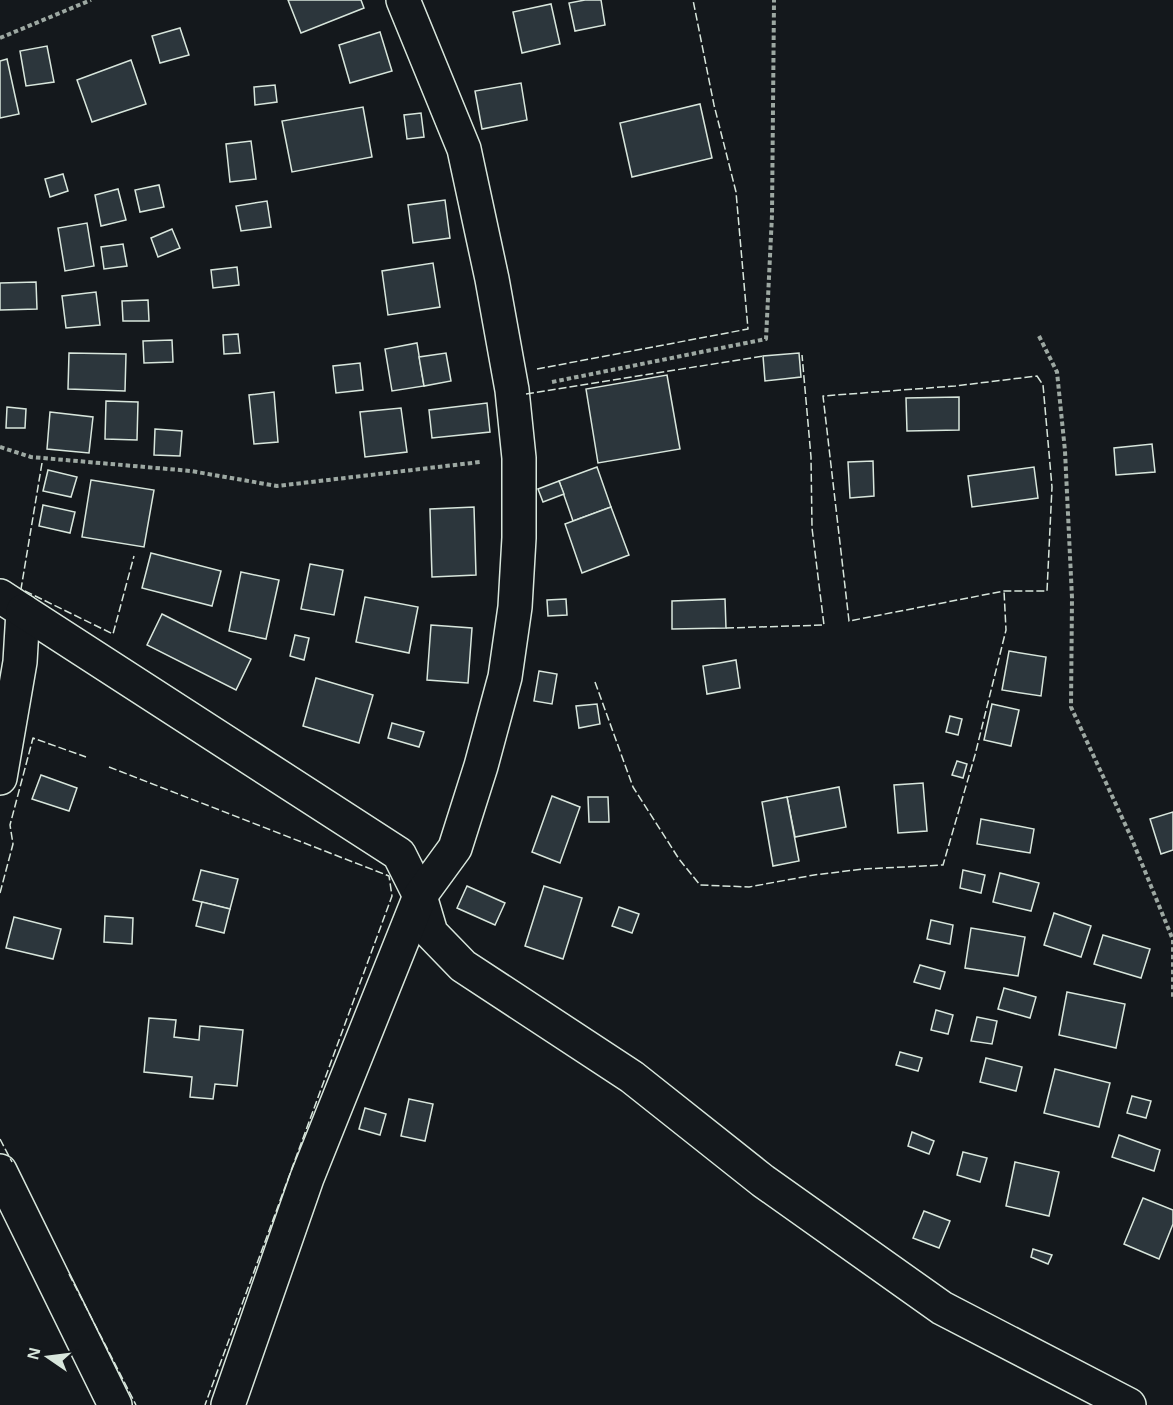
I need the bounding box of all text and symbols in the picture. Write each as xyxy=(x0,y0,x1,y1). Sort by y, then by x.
north arrow xyxy=(18,1327,78,1387)
text: N xyxy=(24,1346,44,1361)

